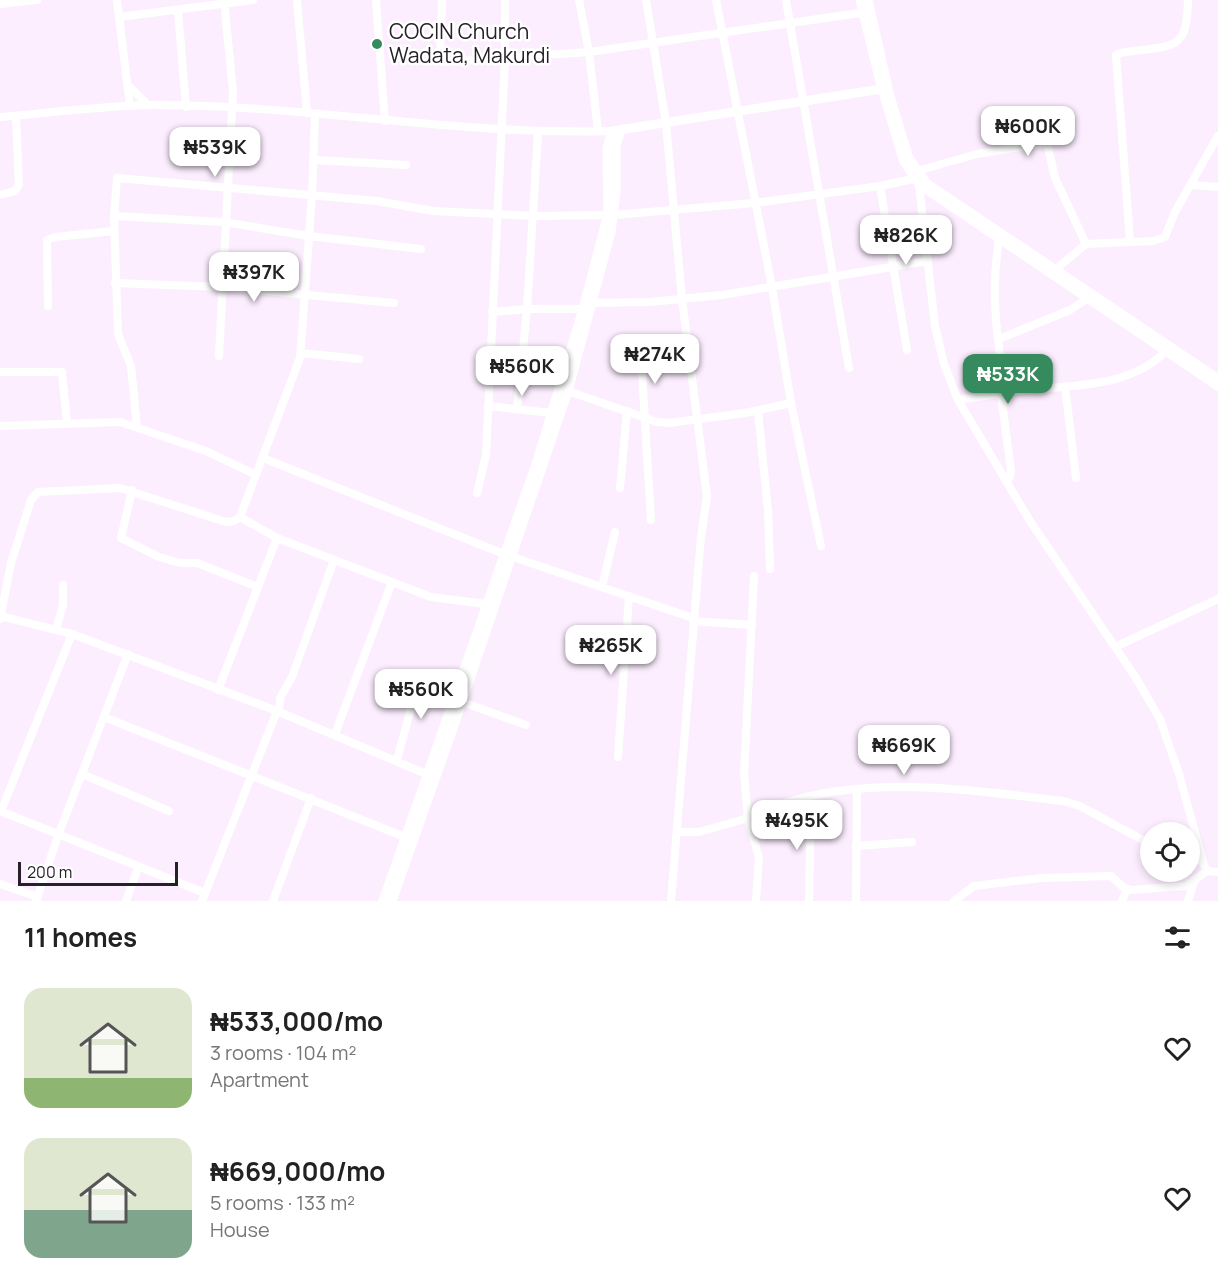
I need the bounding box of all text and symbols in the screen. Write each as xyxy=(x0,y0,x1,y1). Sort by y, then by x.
place label: COCIN Church Wadata, Makurdi xyxy=(389,17,550,69)
marker: COCIN Church Wadata, Makurdi xyxy=(370,37,384,51)
pin: ₦600K xyxy=(986,106,1070,157)
text: ₦600K xyxy=(995,112,1061,139)
pin: ₦539K xyxy=(173,127,257,178)
text: ₦539K xyxy=(183,133,247,160)
pin: ₦826K xyxy=(864,215,948,266)
text: ₦826K xyxy=(874,221,938,248)
pin: ₦397K xyxy=(212,252,296,303)
text: ₦397K xyxy=(223,258,285,285)
pin: ₦274K xyxy=(613,334,697,385)
text: ₦274K xyxy=(624,340,686,367)
pin: ₦560K xyxy=(480,346,564,397)
text: ₦560K xyxy=(490,352,554,379)
pin: ₦533K xyxy=(966,354,1050,405)
text: ₦533K xyxy=(977,360,1039,387)
pin: ₦265K xyxy=(569,625,653,676)
text: ₦265K xyxy=(579,631,643,658)
pin: ₦560K xyxy=(379,669,463,720)
text: ₦560K xyxy=(389,675,453,702)
pin: ₦669K xyxy=(862,725,946,776)
text: ₦669K xyxy=(872,731,936,758)
pin: ₦495K xyxy=(755,800,839,851)
text: ₦495K xyxy=(765,806,829,833)
map controls xyxy=(1140,822,1200,882)
button: locate xyxy=(1140,822,1200,882)
scale bar xyxy=(18,859,178,886)
text: 200 m xyxy=(27,861,72,883)
text: 11 homes xyxy=(24,919,137,955)
icon: filters xyxy=(1161,921,1194,954)
text: ₦533,000/mo xyxy=(210,1003,383,1039)
icon: home xyxy=(72,1012,144,1084)
icon: heart xyxy=(1161,1032,1194,1065)
text: 3 rooms · 104 m² xyxy=(210,1039,356,1066)
text: Apartment xyxy=(210,1066,309,1093)
text: ₦669,000/mo xyxy=(210,1153,385,1189)
icon: home xyxy=(72,1162,144,1234)
icon: heart xyxy=(1161,1182,1194,1215)
text: 5 rooms · 133 m² xyxy=(210,1189,355,1216)
text: House xyxy=(210,1216,270,1243)

